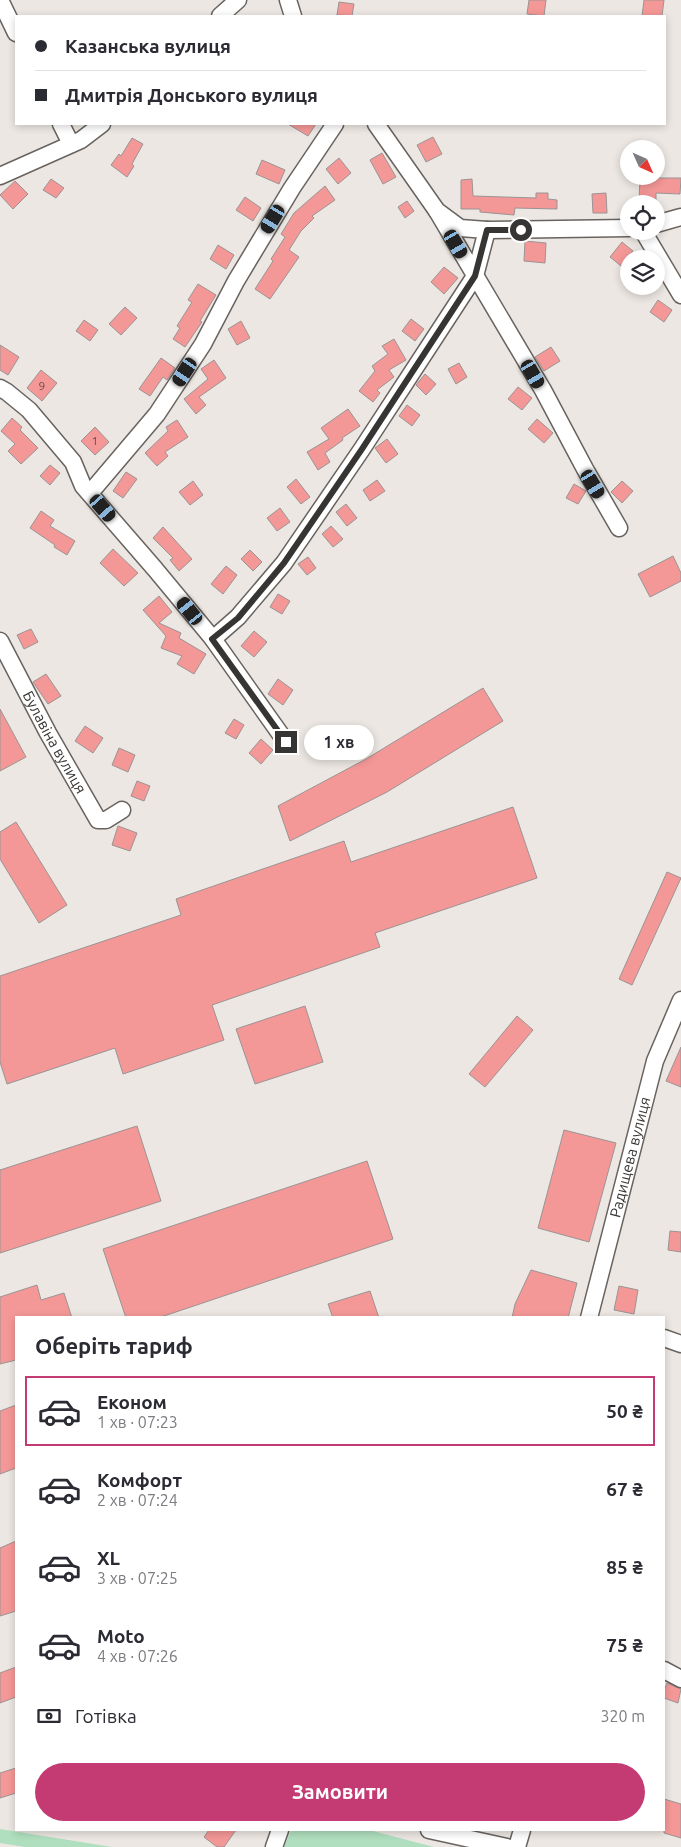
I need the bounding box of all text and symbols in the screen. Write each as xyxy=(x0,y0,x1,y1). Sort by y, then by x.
text: Казанська вулиця xyxy=(65,35,231,57)
text: Дмитрія Донського вулиця xyxy=(65,84,318,106)
north arrow xyxy=(620,140,665,185)
map controls xyxy=(620,140,665,295)
button: locate xyxy=(620,195,665,240)
car xyxy=(258,202,287,236)
route start xyxy=(510,219,532,241)
car xyxy=(442,227,469,261)
button: layers xyxy=(620,250,665,295)
car xyxy=(170,355,199,389)
car xyxy=(519,357,546,391)
house number: 9 xyxy=(39,379,45,392)
house number: 1 xyxy=(92,434,98,447)
car xyxy=(578,467,607,501)
car xyxy=(87,492,118,524)
car xyxy=(174,595,205,627)
street label: Булавіна вулиця xyxy=(20,688,90,796)
callout: 1 хв xyxy=(304,724,374,760)
route end xyxy=(275,731,297,753)
text: 1 хв xyxy=(324,733,354,751)
street label: Радищева вулиця xyxy=(606,1095,653,1219)
text: Оберіть тариф xyxy=(35,1333,193,1358)
icon: car xyxy=(37,1389,82,1434)
text: Економ xyxy=(97,1391,167,1413)
text: 50 ₴ xyxy=(606,1400,643,1422)
text: 1 хв · 07:23 xyxy=(97,1413,178,1431)
icon: car xyxy=(37,1467,82,1512)
text: Комфорт xyxy=(97,1469,182,1491)
text: 67 ₴ xyxy=(606,1478,643,1500)
text: 2 хв · 07:24 xyxy=(97,1491,178,1509)
icon: car xyxy=(37,1545,82,1590)
text: XL xyxy=(97,1547,120,1569)
text: 85 ₴ xyxy=(606,1556,643,1578)
text: 3 хв · 07:25 xyxy=(97,1569,178,1587)
icon: car xyxy=(37,1623,82,1668)
text: Moto xyxy=(97,1625,145,1647)
text: 75 ₴ xyxy=(606,1634,643,1656)
text: 4 хв · 07:26 xyxy=(97,1647,178,1665)
icon: cash xyxy=(35,1702,63,1730)
text: Готівка xyxy=(75,1705,137,1727)
text: 320 m xyxy=(600,1707,645,1725)
button: Замовити xyxy=(35,1763,645,1821)

